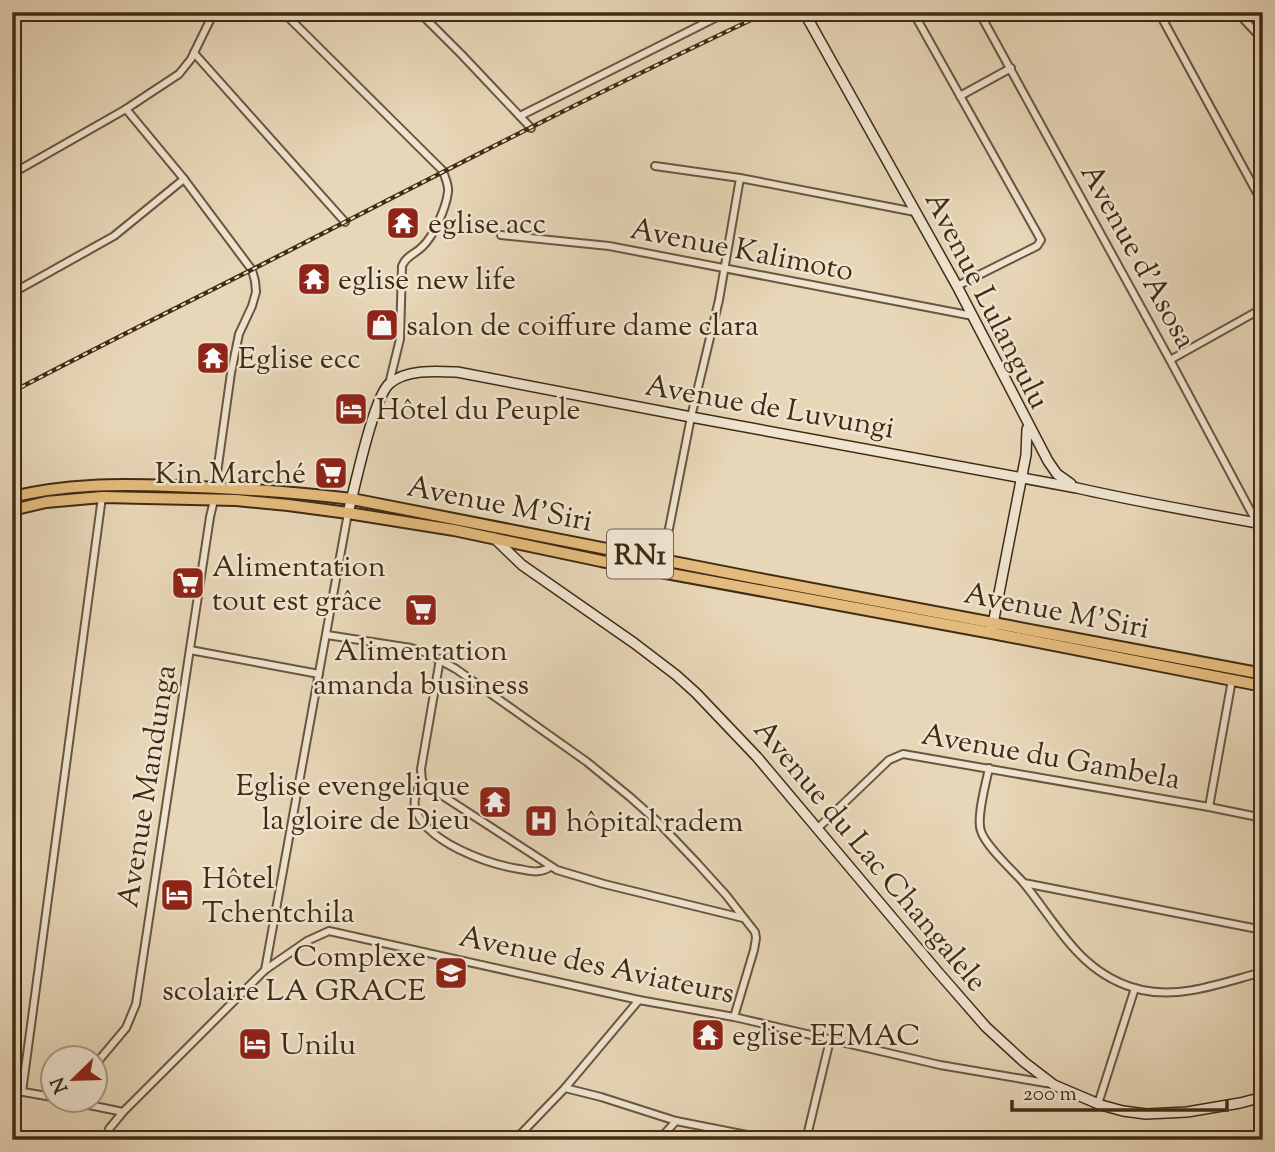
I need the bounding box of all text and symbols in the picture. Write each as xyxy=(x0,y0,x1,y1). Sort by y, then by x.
street label: Avenue d'Asosa xyxy=(1068,157,1206,358)
street label: Avenue Lulangulu xyxy=(912,185,1059,417)
temple icon: eglise acc xyxy=(384,204,422,242)
place label: eglise acc xyxy=(428,204,546,247)
street label: Avenue Kalimoto xyxy=(626,209,857,294)
temple icon: eglise new life xyxy=(295,260,333,298)
place label: eglise new life xyxy=(338,260,516,303)
shop icon: salon de coiffure dame clara xyxy=(363,306,401,344)
place label: salon de coiffure dame clara xyxy=(406,306,759,349)
temple icon: Eglise ecc xyxy=(194,339,232,377)
place label: Eglise ecc xyxy=(238,339,361,382)
street label: Avenue de Luvungi xyxy=(641,365,898,452)
hotel icon: Hôtel du Peuple xyxy=(332,390,370,428)
place label: Hôtel du Peuple xyxy=(376,390,581,433)
place label: Kin Marché xyxy=(155,454,306,497)
supermarket icon: Kin Marché xyxy=(312,454,350,492)
street label: Avenue M'Siri xyxy=(403,466,596,545)
road number: RN1 xyxy=(607,530,673,578)
place label: Alimentation tout est grâce xyxy=(212,547,386,624)
supermarket icon: Alimentation tout est grâce xyxy=(169,564,207,602)
street label: Avenue M'Siri xyxy=(960,573,1153,652)
supermarket icon: Alimentation amanda business xyxy=(402,591,440,629)
place label: Alimentation amanda business xyxy=(313,631,529,708)
street label: Avenue Mandunga xyxy=(108,662,189,911)
street label: Avenue du Lac Changalele xyxy=(742,711,996,1002)
street label: Avenue du Gambela xyxy=(918,715,1184,802)
place label: Eglise evengelique la gloire de Dieu xyxy=(236,766,470,843)
temple icon: Eglise evengelique la gloire de Dieu xyxy=(476,783,514,821)
hospital icon: hôpital radem xyxy=(522,802,560,840)
place label: hôpital radem xyxy=(566,802,744,845)
place label: Hôtel Tchentchila xyxy=(202,859,355,936)
hotel icon: Hôtel Tchentchila xyxy=(158,876,196,914)
street label: Avenue des Aviateurs xyxy=(455,916,738,1017)
place label: Complexe scolaire LA GRACE xyxy=(162,937,426,1014)
school or university icon: Complexe scolaire LA GRACE xyxy=(432,954,470,992)
temple icon: eglise EEMAC xyxy=(689,1016,727,1054)
place label: eglise EEMAC xyxy=(732,1016,921,1059)
hotel icon: Unilu xyxy=(236,1025,274,1063)
place label: Unilu xyxy=(280,1025,356,1068)
north arrow xyxy=(38,1044,108,1114)
scale bar xyxy=(1012,1068,1228,1112)
text: N xyxy=(45,1072,76,1097)
text: 200 m xyxy=(1023,1080,1077,1110)

